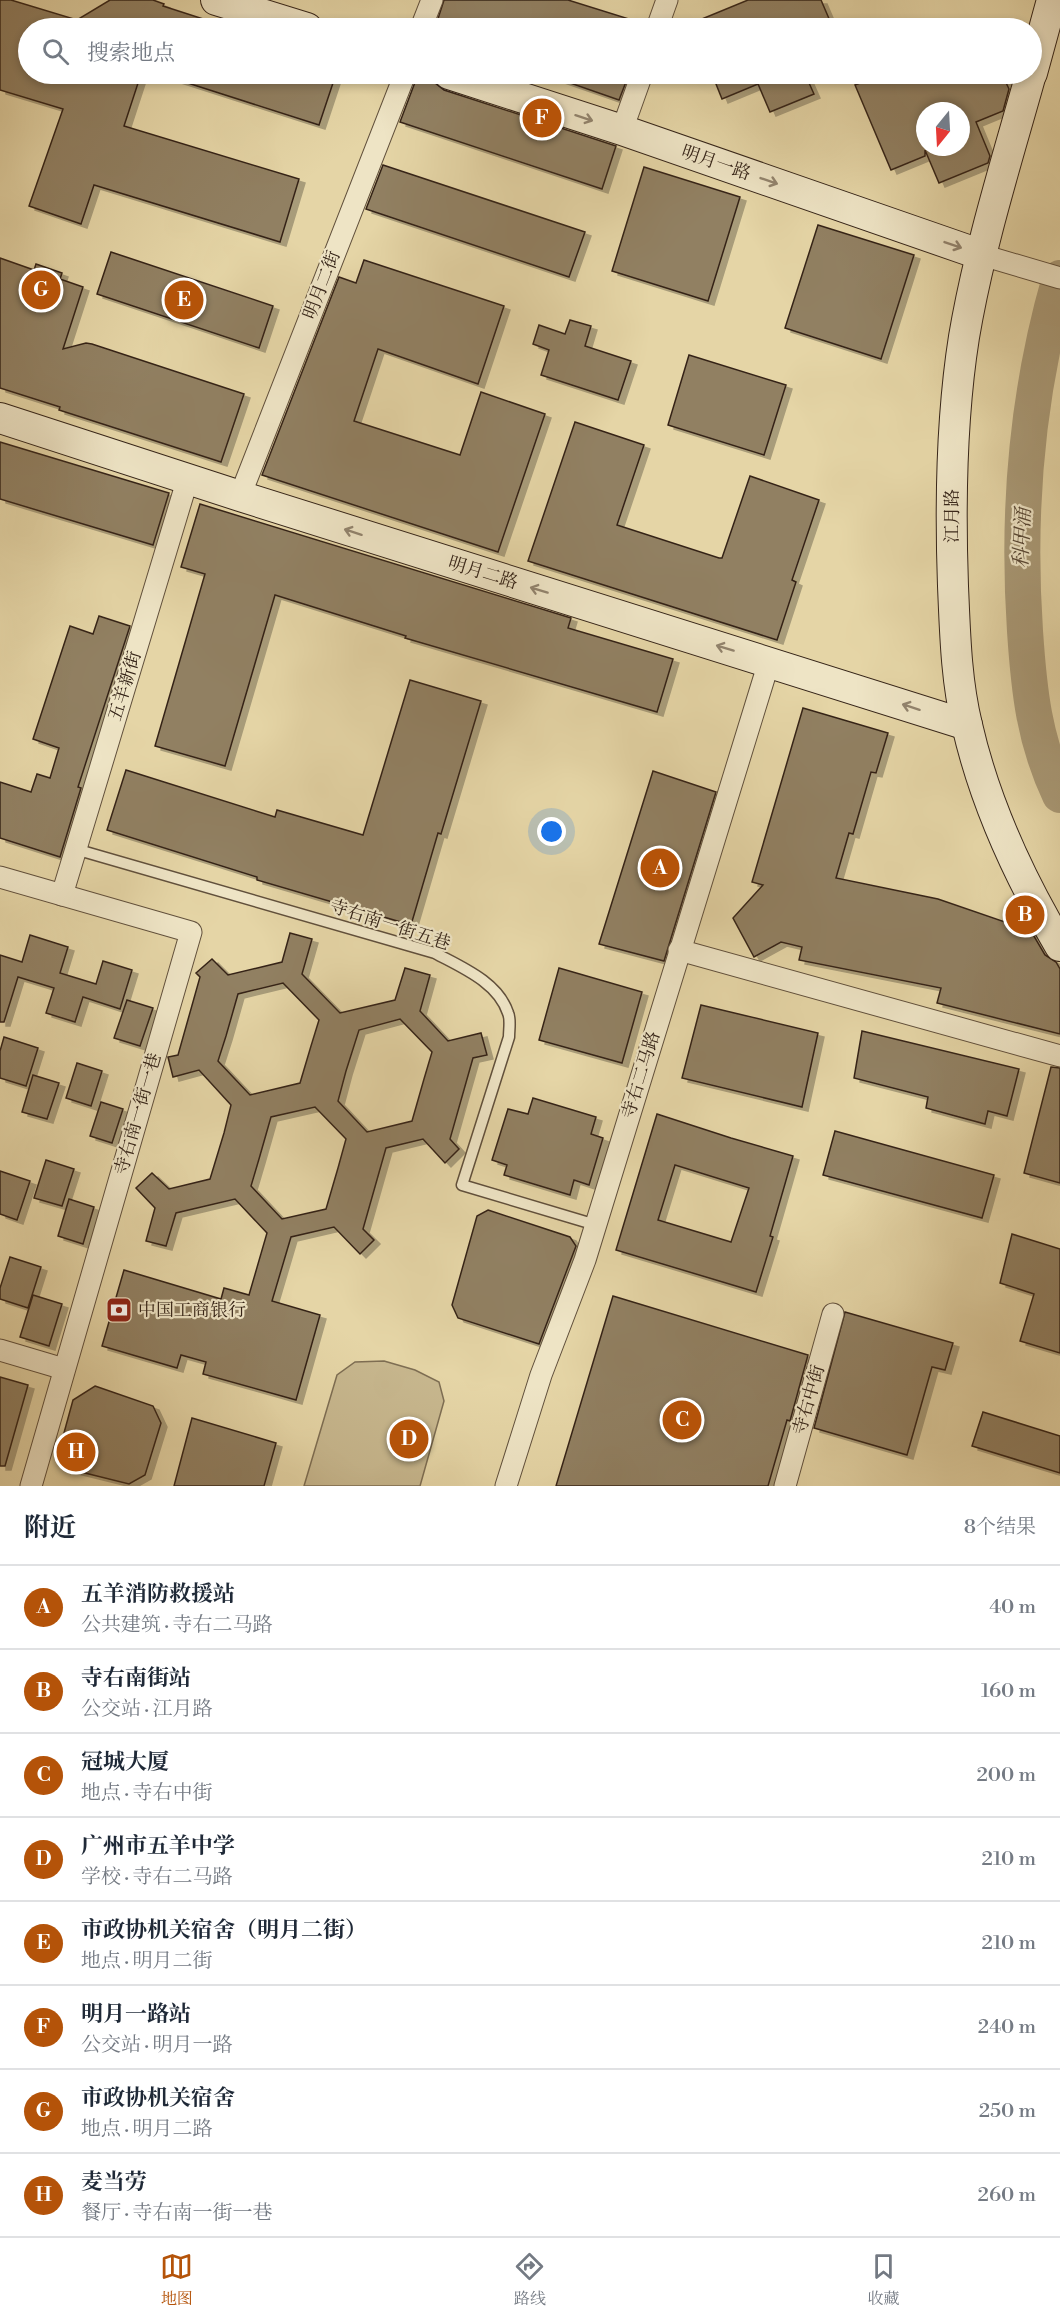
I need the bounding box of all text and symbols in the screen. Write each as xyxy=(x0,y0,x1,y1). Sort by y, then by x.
search box xyxy=(18,18,1042,84)
icon: search xyxy=(39,35,72,68)
text: 搜索地点 xyxy=(87,40,175,67)
pin: F xyxy=(522,96,562,140)
north arrow xyxy=(916,102,970,156)
one-way arrow xyxy=(574,113,593,124)
street label: 明月一路 xyxy=(678,140,754,186)
one-way arrow xyxy=(759,177,777,188)
one-way arrow xyxy=(943,240,962,251)
street label: 明月二街 xyxy=(298,247,346,323)
pin: G xyxy=(22,268,60,312)
pin: E xyxy=(164,278,204,322)
street label: 江月路 xyxy=(941,489,964,543)
water label: 科甲涌 xyxy=(1009,505,1037,569)
one-way arrow xyxy=(344,525,363,536)
street label: 明月二路 xyxy=(445,551,521,595)
one-way arrow xyxy=(530,584,549,595)
one-way arrow xyxy=(716,642,735,653)
street label: 五羊新街 xyxy=(103,648,147,724)
one-way arrow xyxy=(902,701,921,712)
your location xyxy=(537,817,566,846)
pin: A xyxy=(640,846,680,890)
pin: B xyxy=(1006,892,1044,938)
street label: 寺右南一街五巷 xyxy=(327,895,453,955)
street label: 寺右二马路 xyxy=(617,1029,665,1121)
street label: 寺右南一街一巷 xyxy=(110,1050,166,1178)
bank icon: 中国工商银行 xyxy=(104,1295,134,1325)
place label: 中国工商银行 xyxy=(138,1299,246,1322)
street label: 寺右中街 xyxy=(788,1362,830,1438)
pin: C xyxy=(662,1398,702,1442)
pin: D xyxy=(390,1416,428,1462)
pin: H xyxy=(56,1430,96,1474)
text: 附近 xyxy=(24,1512,76,1544)
text: 8个结果 xyxy=(964,1515,1036,1540)
text: 五羊消防救援站 xyxy=(81,1581,235,1608)
text: A xyxy=(36,1595,51,1620)
text: 40 m xyxy=(989,1595,1036,1620)
text: 公共建筑 · 寺右二马路 xyxy=(81,1613,273,1638)
text: 寺右南街站 xyxy=(81,1665,191,1692)
text: B xyxy=(36,1679,51,1704)
text: 160 m xyxy=(981,1679,1036,1704)
text: 公交站 · 江月路 xyxy=(81,1697,213,1722)
text: 冠城大厦 xyxy=(81,1749,169,1776)
text: C xyxy=(36,1763,51,1788)
text: 200 m xyxy=(976,1763,1036,1788)
text: 地点 · 寺右中街 xyxy=(81,1781,213,1806)
text: 广州市五羊中学 xyxy=(81,1833,235,1860)
text: D xyxy=(36,1847,51,1872)
text: 210 m xyxy=(981,1847,1036,1872)
text: 学校 · 寺右二马路 xyxy=(81,1865,233,1890)
text: 市政协机关宿舍（明月二街） xyxy=(81,1917,367,1944)
text: E xyxy=(37,1931,50,1956)
text: 210 m xyxy=(981,1931,1036,1956)
text: 地点 · 明月二街 xyxy=(81,1949,213,1974)
text: 明月一路站 xyxy=(81,2001,191,2028)
text: F xyxy=(36,2015,51,2040)
text: 240 m xyxy=(978,2015,1036,2040)
text: 公交站 · 明月一路 xyxy=(81,2033,233,2058)
text: 市政协机关宿舍 xyxy=(81,2085,235,2112)
text: G xyxy=(36,2099,51,2124)
text: 250 m xyxy=(979,2099,1036,2124)
text: 地点 · 明月二路 xyxy=(81,2117,213,2142)
text: 麦当劳 xyxy=(81,2169,147,2196)
text: H xyxy=(35,2183,52,2208)
text: 260 m xyxy=(978,2183,1036,2208)
text: 餐厅 · 寺右南一街一巷 xyxy=(81,2201,273,2226)
tab: 地图 xyxy=(160,2250,193,2309)
tab: 路线 xyxy=(513,2250,546,2309)
tab: 收藏 xyxy=(867,2250,900,2309)

